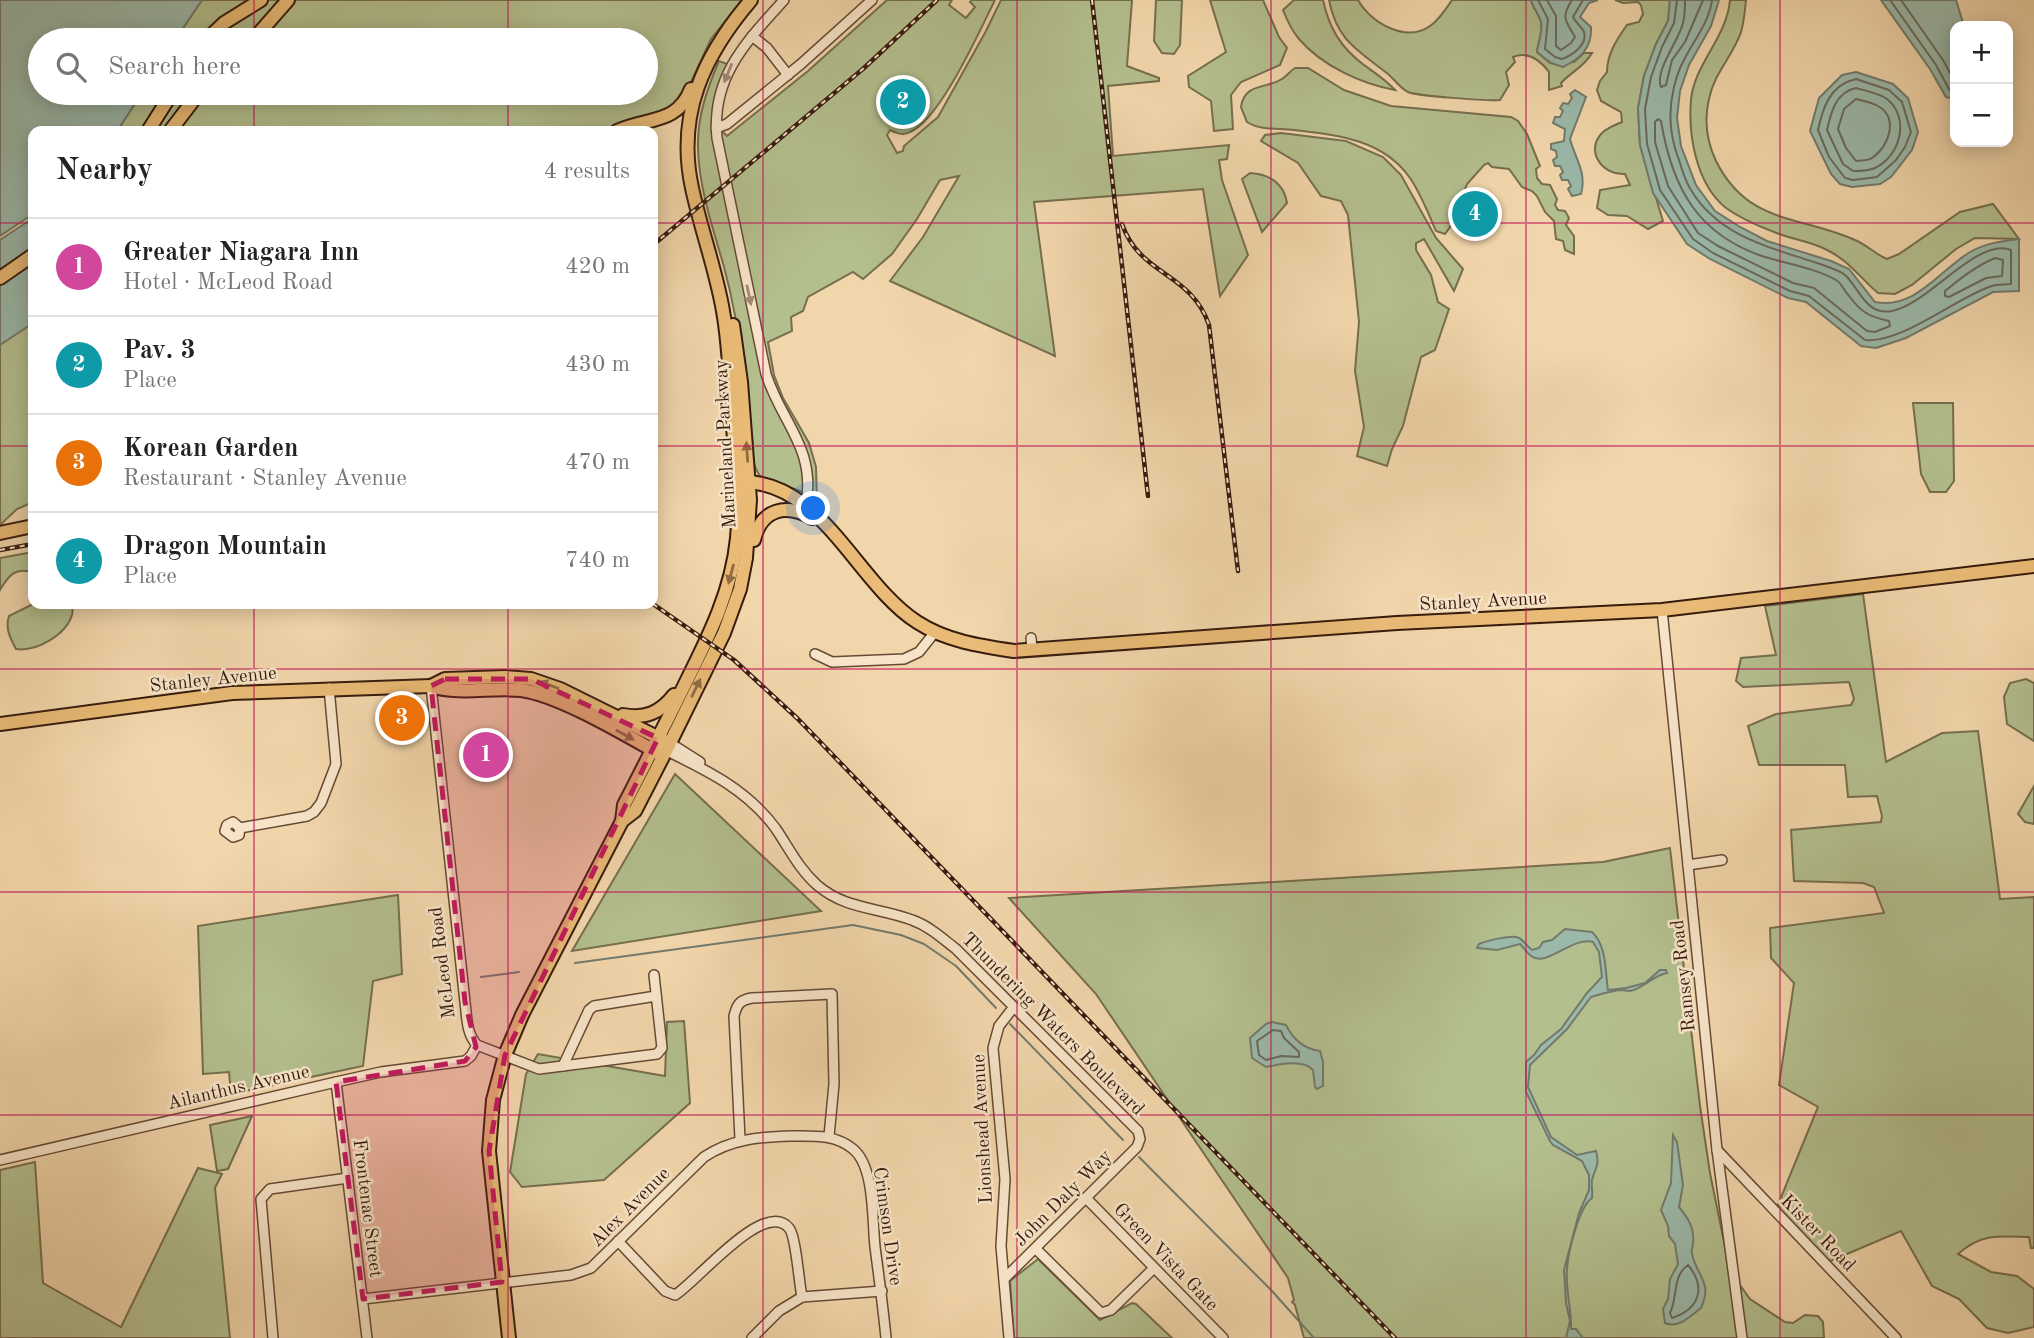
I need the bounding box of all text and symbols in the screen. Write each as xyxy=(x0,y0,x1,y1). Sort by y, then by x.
map controls xyxy=(1950,21,2013,147)
button: + xyxy=(1950,21,2013,84)
search box xyxy=(28,28,658,105)
icon: search xyxy=(52,48,90,86)
text: Search here xyxy=(108,54,241,80)
one-way arrow xyxy=(722,63,733,84)
pin: 2 xyxy=(880,76,926,128)
button: − xyxy=(1950,84,2013,147)
text: Nearby xyxy=(56,156,153,186)
text: 4 results xyxy=(544,160,630,183)
pin: 4 xyxy=(1452,188,1498,240)
text: Greater Niagara Inn xyxy=(123,240,359,266)
text: 1 xyxy=(72,255,86,278)
text: 420 m xyxy=(565,255,630,278)
text: Hotel · McLeod Road xyxy=(123,271,333,294)
one-way arrow xyxy=(743,284,754,306)
text: Pav. 3 xyxy=(123,338,196,364)
text: 2 xyxy=(72,353,86,376)
text: 430 m xyxy=(565,353,630,376)
street label: Marineland Parkway xyxy=(713,359,740,529)
text: Place xyxy=(123,369,177,392)
text: Korean Garden xyxy=(123,436,299,462)
one-way arrow xyxy=(741,441,752,463)
text: 3 xyxy=(72,451,86,474)
text: 470 m xyxy=(565,451,630,474)
text: Restaurant · Stanley Avenue xyxy=(123,467,407,490)
your location xyxy=(796,491,830,525)
text: Dragon Mountain xyxy=(123,534,327,560)
text: 4 xyxy=(72,549,86,572)
text: 740 m xyxy=(565,549,630,572)
one-way arrow xyxy=(725,564,735,585)
text: Place xyxy=(123,565,177,588)
street label: Stanley Avenue xyxy=(1419,590,1547,615)
street label: Stanley Avenue xyxy=(149,664,278,697)
one-way arrow xyxy=(691,678,702,698)
one-way arrow xyxy=(539,679,560,690)
pin: 3 xyxy=(379,692,425,744)
pin: 1 xyxy=(463,729,509,781)
one-way arrow xyxy=(615,729,635,741)
street label: McLeod Road xyxy=(427,906,460,1020)
street label: Ramsey Road xyxy=(1669,919,1700,1033)
street label: Thundering Waters Boulevard xyxy=(957,930,1147,1120)
street label: Lionshead Avenue xyxy=(970,1054,997,1204)
street label: Ailanthus Avenue xyxy=(166,1063,312,1114)
street label: Frontenac Street xyxy=(349,1138,384,1279)
street label: John Daly Way xyxy=(1012,1147,1116,1251)
street label: Alex Avenue xyxy=(587,1164,674,1251)
street label: Crimson Drive xyxy=(869,1166,904,1287)
street label: Kister Road xyxy=(1776,1192,1858,1276)
street label: Green Vista Gate xyxy=(1109,1200,1221,1315)

